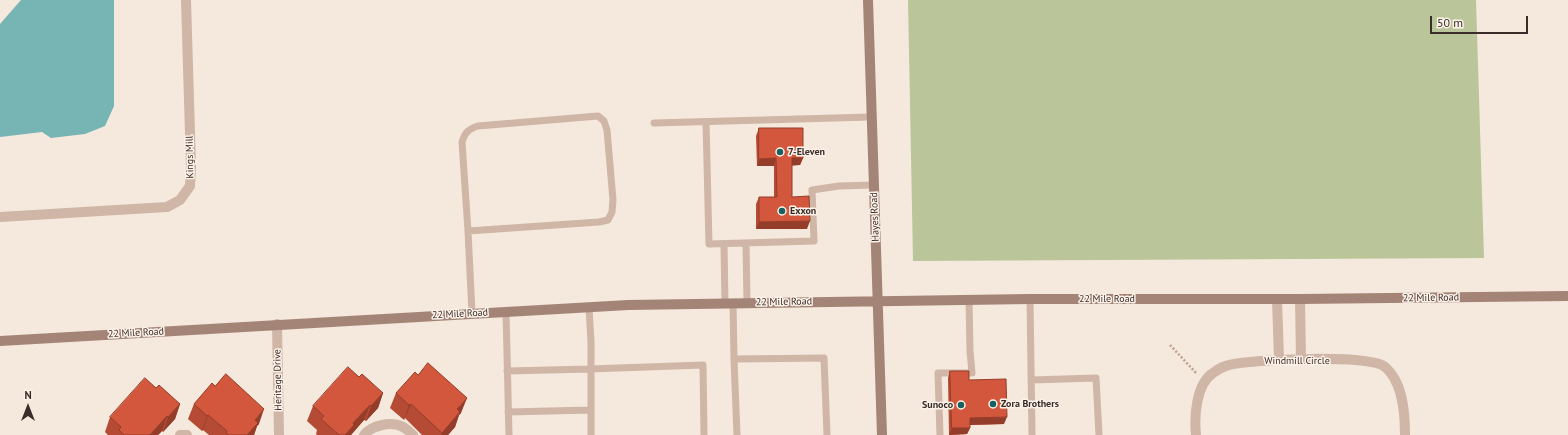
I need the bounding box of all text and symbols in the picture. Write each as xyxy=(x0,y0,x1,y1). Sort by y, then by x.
scale bar xyxy=(1432,8,1530,34)
text: 50 m xyxy=(1437,15,1463,30)
street label: Kings Mill xyxy=(184,135,196,179)
place label: 7-Eleven xyxy=(788,146,825,158)
marker: 7-Eleven xyxy=(775,147,785,157)
street label: Hayes Road xyxy=(868,192,882,242)
place label: Exxon xyxy=(790,205,816,217)
marker: Exxon xyxy=(777,206,787,216)
street label: 22 Mile Road xyxy=(1403,292,1459,304)
street label: 22 Mile Road xyxy=(1079,293,1135,305)
street label: 22 Mile Road xyxy=(756,296,812,308)
street label: 22 Mile Road xyxy=(432,307,488,321)
street label: 22 Mile Road xyxy=(108,326,164,340)
street label: Heritage Drive xyxy=(271,349,285,411)
street label: Windmill Circle xyxy=(1264,355,1330,367)
north arrow xyxy=(8,387,48,427)
text: N xyxy=(24,388,32,402)
place label: Zora Brothers xyxy=(1001,398,1059,410)
place label: Sunoco xyxy=(922,399,953,411)
marker: Zora Brothers xyxy=(988,399,998,409)
marker: Sunoco xyxy=(956,400,966,410)

